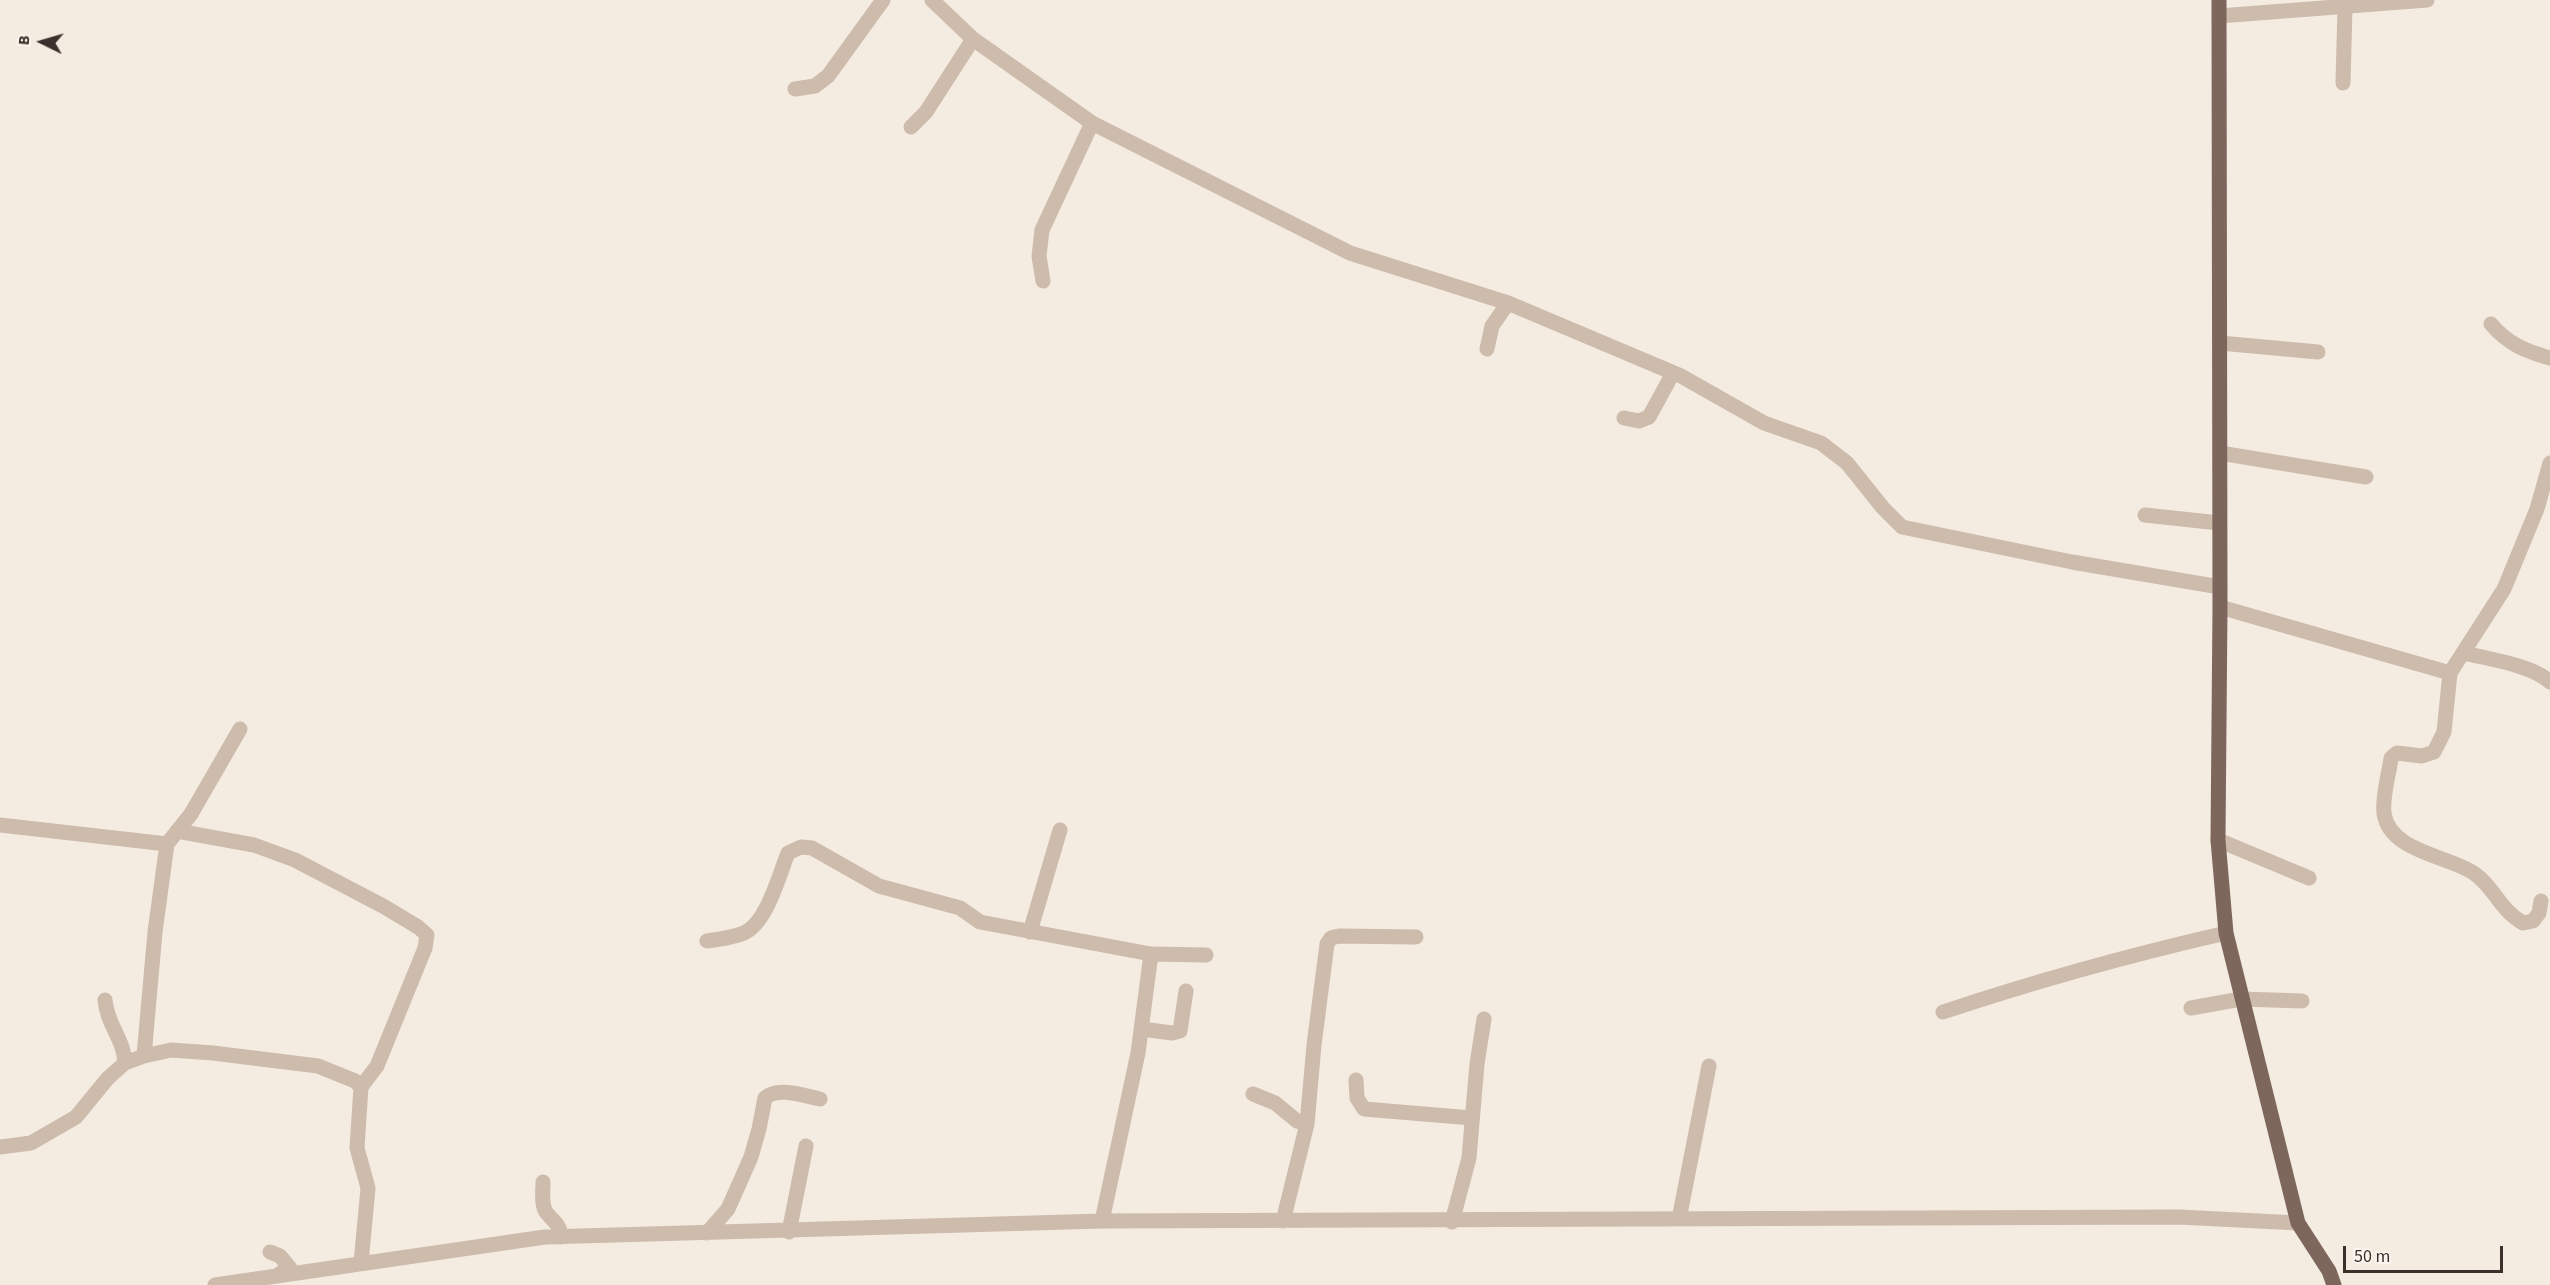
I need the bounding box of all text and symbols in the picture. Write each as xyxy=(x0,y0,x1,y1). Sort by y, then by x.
north arrow xyxy=(12,12,72,72)
text: B xyxy=(13,35,35,46)
scale bar xyxy=(2346,1234,2506,1272)
text: 50 m xyxy=(2354,1244,2390,1269)

